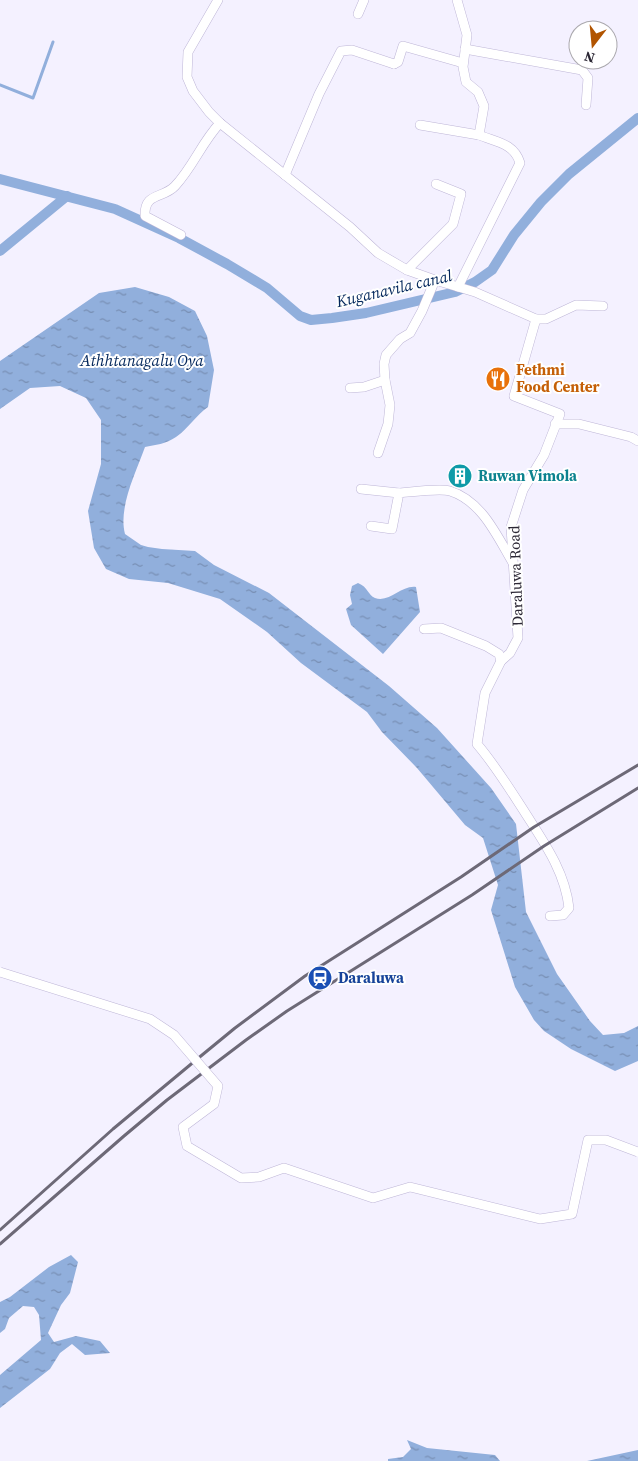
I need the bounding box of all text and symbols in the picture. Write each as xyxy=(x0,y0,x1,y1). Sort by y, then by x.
north arrow xyxy=(568,20,618,70)
text: N xyxy=(582,46,597,69)
water label: Kuganavila canal xyxy=(333,264,455,312)
water label: Athhtanagalu Oya xyxy=(79,349,204,371)
place label: Fethmi Food Center xyxy=(516,359,600,397)
restaurant icon: Fethmi Food Center xyxy=(485,366,511,392)
building icon: Ruwan Vimola xyxy=(447,463,473,489)
place label: Ruwan Vimola xyxy=(478,465,578,486)
street label: Daraluwa Road xyxy=(503,525,528,627)
station icon: Daraluwa xyxy=(307,965,333,991)
place label: Daraluwa xyxy=(338,967,405,988)

